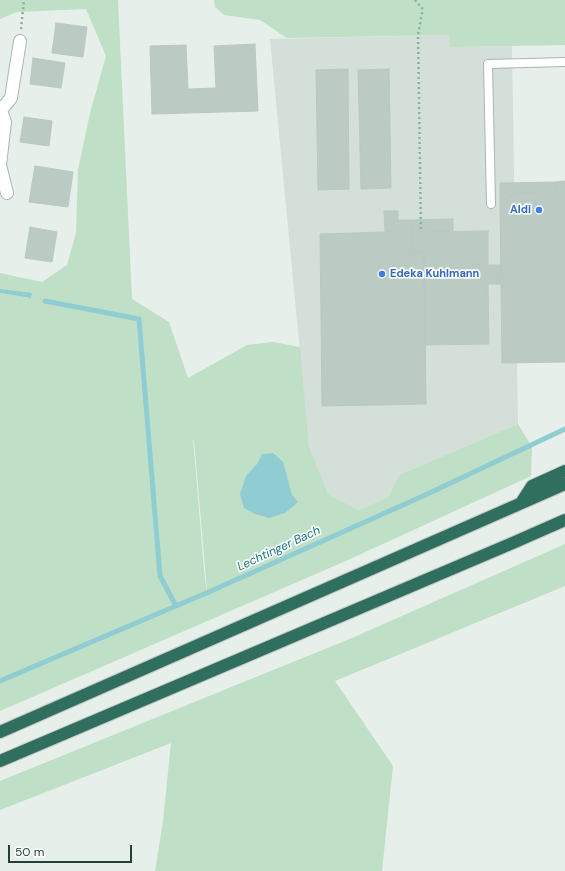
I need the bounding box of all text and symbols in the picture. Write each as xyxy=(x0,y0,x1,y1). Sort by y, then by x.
place label: Aldi xyxy=(510,203,531,217)
marker: Aldi xyxy=(534,205,544,215)
place label: Edeka Kuhlmann xyxy=(390,267,479,281)
marker: Edeka Kuhlmann xyxy=(377,269,387,279)
water label: Lechtinger Bach xyxy=(235,523,323,575)
scale bar xyxy=(10,837,134,863)
text: 50 m xyxy=(15,844,44,860)

